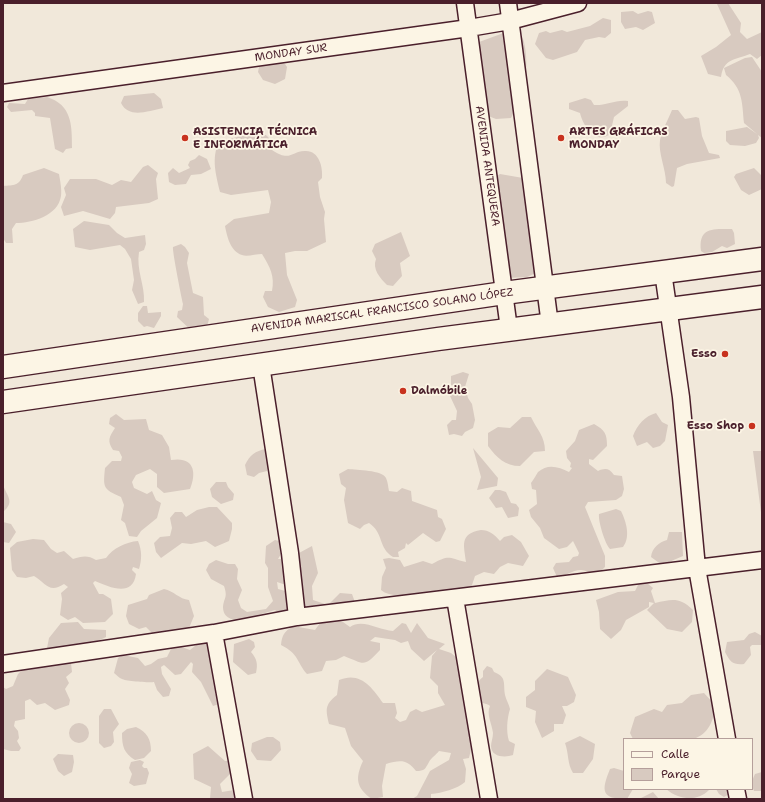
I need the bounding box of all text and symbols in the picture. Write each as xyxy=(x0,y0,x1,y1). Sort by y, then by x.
street label: MONDAY SUR xyxy=(254,41,328,65)
street label: AVENIDA ANTEQUERA xyxy=(472,105,502,227)
place label: ASISTENCIA TÉCNICA E INFORMÁTICA xyxy=(193,125,317,151)
place label: ARTES GRÁFICAS MONDAY xyxy=(569,125,668,151)
marker: ASISTENCIA TÉCNICA E INFORMÁTICA xyxy=(180,133,190,143)
marker: ARTES GRÁFICAS MONDAY xyxy=(556,133,566,143)
street label: AVENIDA MARISCAL FRANCISCO SOLANO LÓPEZ xyxy=(250,286,514,336)
place label: Esso xyxy=(691,347,717,361)
marker: Esso xyxy=(720,349,730,359)
place label: Dalmóbile xyxy=(411,384,467,398)
marker: Dalmóbile xyxy=(398,386,408,396)
place label: Esso Shop xyxy=(687,419,744,433)
marker: Esso Shop xyxy=(747,421,757,431)
legend xyxy=(623,738,753,790)
text: Calle xyxy=(661,746,690,762)
text: Parque xyxy=(661,766,700,782)

